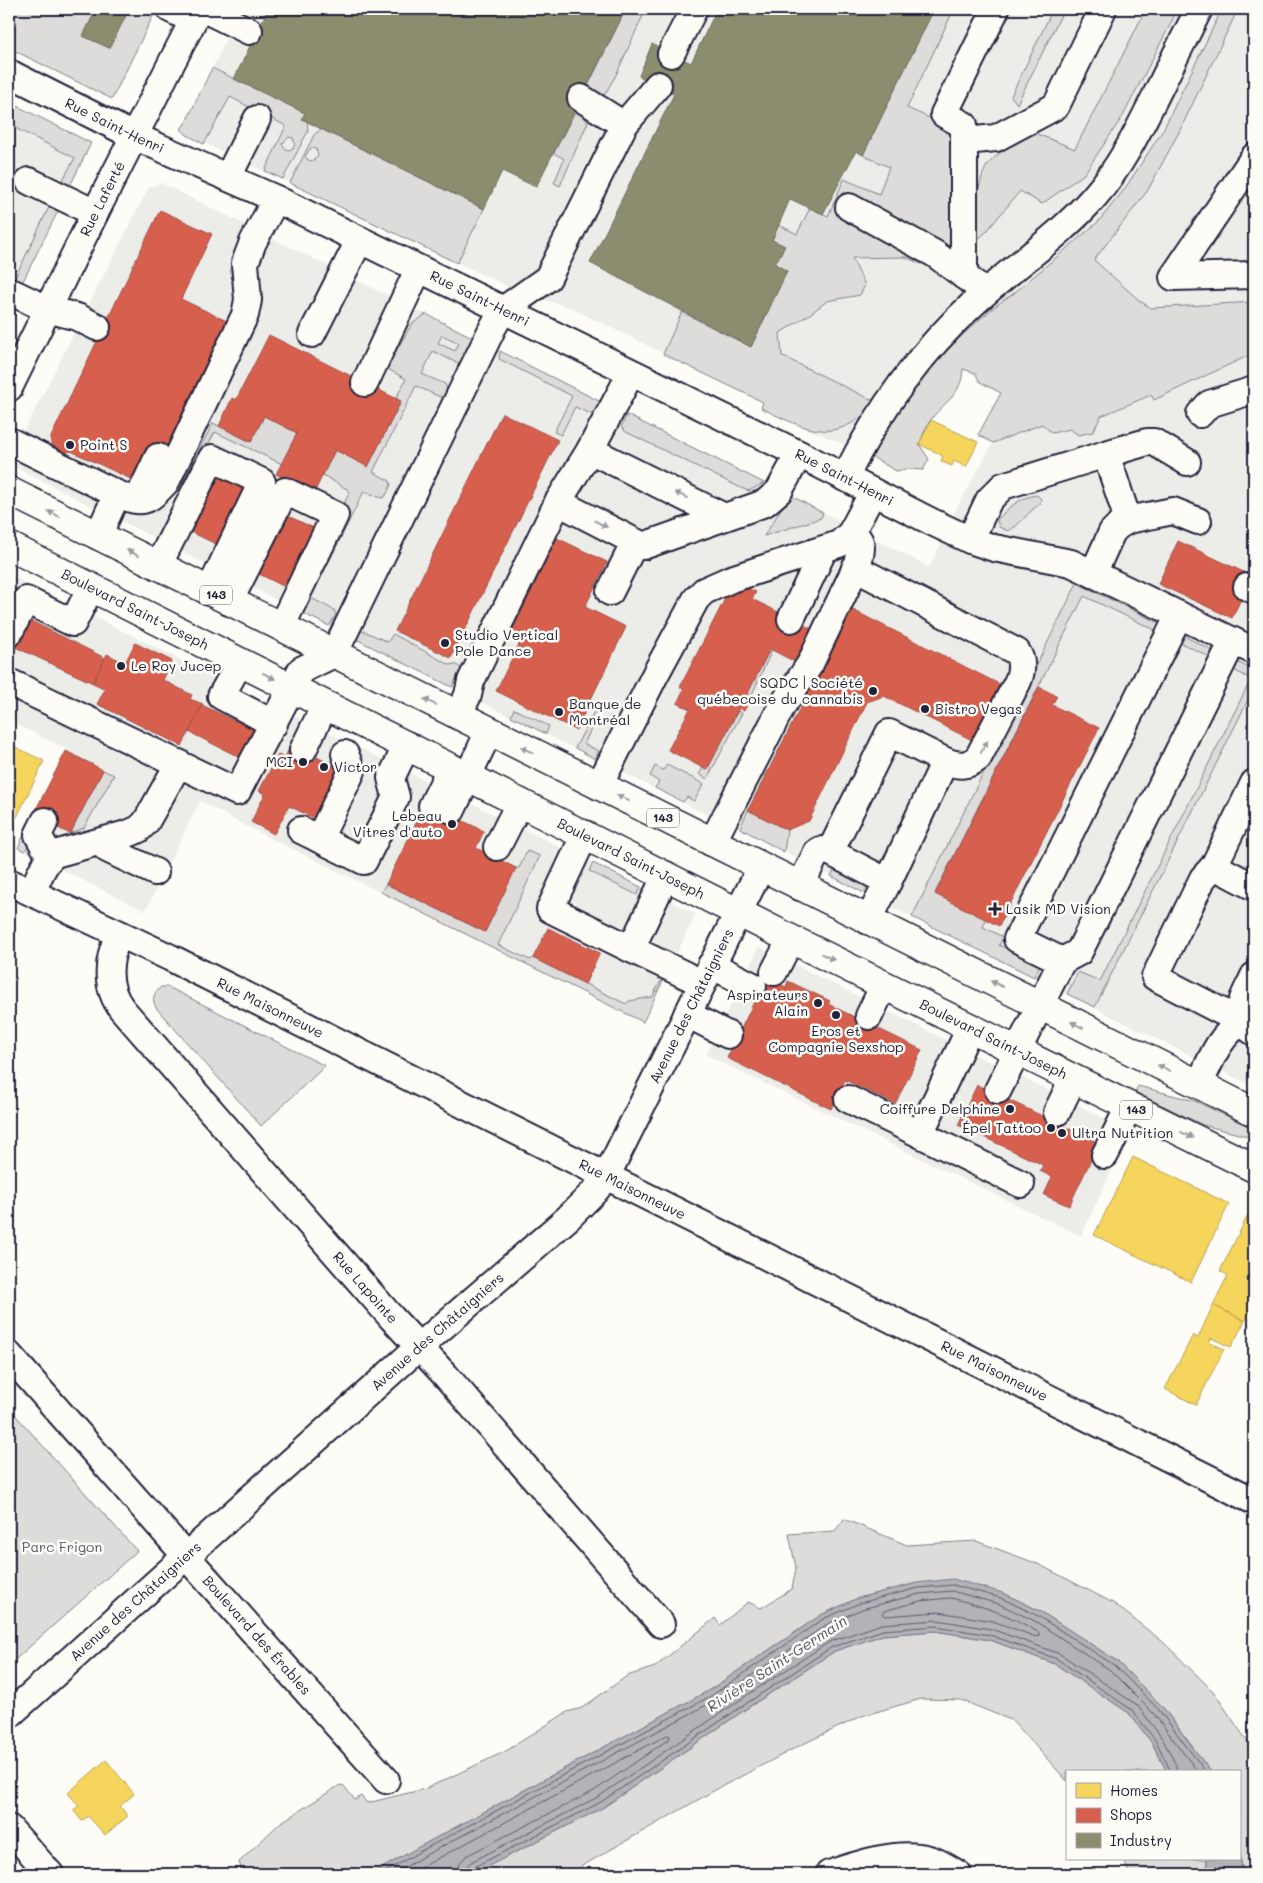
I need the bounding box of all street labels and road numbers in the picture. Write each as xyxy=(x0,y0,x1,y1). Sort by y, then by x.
street label: Rue Saint-Henri xyxy=(62,93,167,157)
street label: Rue Laferté xyxy=(75,158,129,239)
street label: Rue Saint-Henri xyxy=(427,266,533,330)
street label: Rue Saint-Henri xyxy=(792,444,897,510)
street label: Boulevard Saint-Joseph xyxy=(58,564,212,654)
road number: 143 xyxy=(200,586,232,604)
road number: 143 xyxy=(647,808,679,828)
street label: Boulevard Saint-Joseph xyxy=(554,813,708,903)
street label: Avenue des Châtaigniers xyxy=(644,926,738,1086)
street label: Rue Maisonneuve xyxy=(214,973,327,1042)
street label: Boulevard Saint-Joseph xyxy=(917,994,1071,1083)
road number: 143 xyxy=(1120,1100,1152,1120)
street label: Rue Maisonneuve xyxy=(576,1154,689,1224)
street label: Rue Lapointe xyxy=(329,1247,402,1327)
street label: Avenue des Châtaigniers xyxy=(367,1268,507,1395)
street label: Rue Maisonneuve xyxy=(938,1336,1051,1405)
street label: Avenue des Châtaigniers xyxy=(65,1537,205,1665)
street label: Boulevard des Érables xyxy=(199,1571,315,1699)

